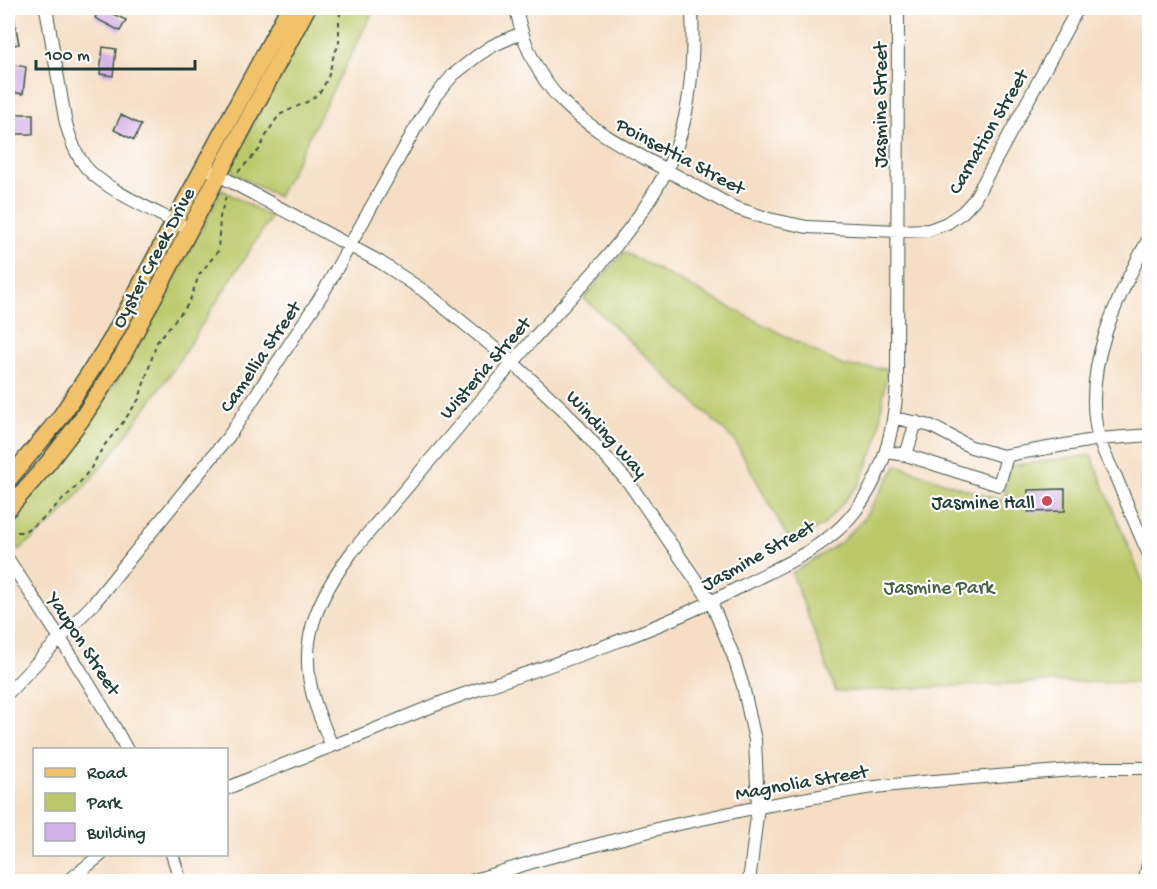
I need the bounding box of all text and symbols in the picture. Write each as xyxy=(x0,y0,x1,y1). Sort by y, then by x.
scale bar xyxy=(36,33,195,71)
street label: Jasmine Street xyxy=(871,40,894,168)
text: 100 m xyxy=(44,46,90,67)
street label: Carnation Street xyxy=(945,65,1036,199)
street label: Poinsettia Street xyxy=(610,114,749,203)
street label: Oyster Creek Drive xyxy=(108,184,202,333)
street label: Camellia Street xyxy=(216,297,308,418)
street label: Wisteria Street xyxy=(436,312,538,425)
street label: Winding Way xyxy=(560,387,651,484)
place label: Jasmine Hall xyxy=(932,493,1035,516)
marker: Jasmine Hall xyxy=(1040,494,1054,508)
street label: Jasmine Street xyxy=(698,516,821,598)
park label: Jasmine Park xyxy=(884,578,996,601)
street label: Yaupon Street xyxy=(39,588,125,702)
legend xyxy=(33,748,228,856)
street label: Magnolia Street xyxy=(734,761,871,807)
text: Road xyxy=(87,764,128,785)
text: Park xyxy=(86,794,123,815)
text: Building xyxy=(86,824,146,845)

